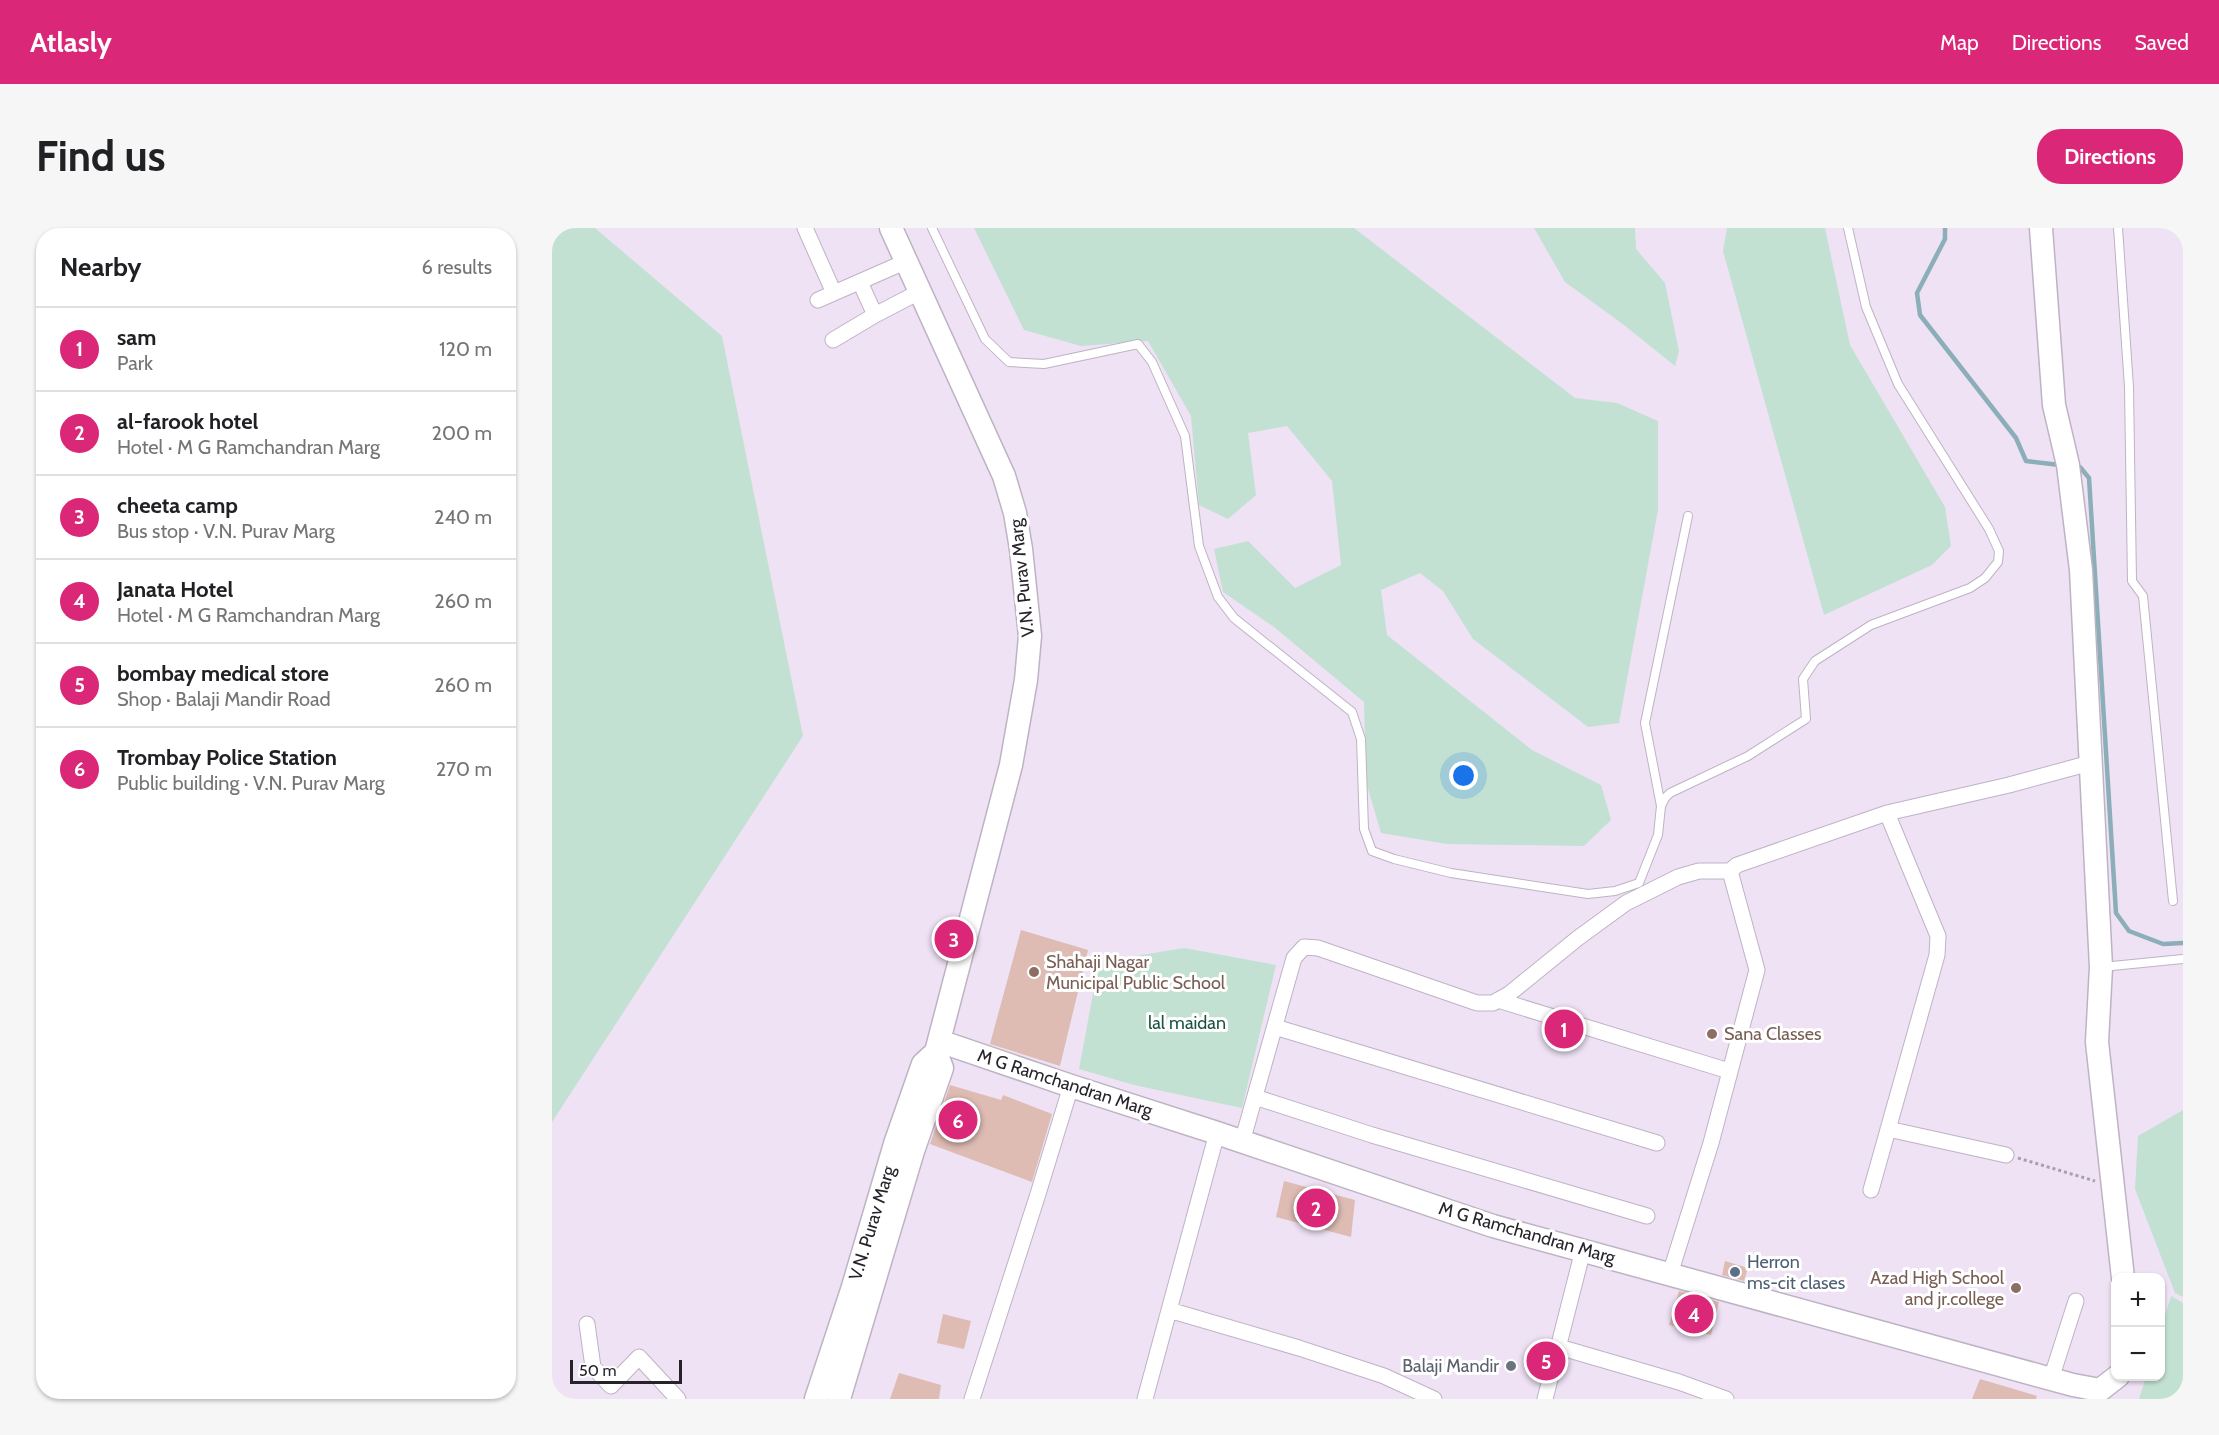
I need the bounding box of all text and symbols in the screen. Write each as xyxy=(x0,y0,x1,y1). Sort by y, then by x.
text: Atlasly xyxy=(30,25,112,59)
text: Map xyxy=(1940,30,1979,55)
text: Directions xyxy=(2012,30,2101,55)
text: Saved xyxy=(2134,30,2189,55)
button: Directions xyxy=(2037,129,2183,184)
text: Find us xyxy=(36,130,165,182)
text: Nearby xyxy=(60,251,141,283)
text: 6 results xyxy=(421,255,492,279)
text: sam xyxy=(117,324,156,351)
text: 1 xyxy=(76,337,83,361)
text: 120 m xyxy=(439,337,492,361)
text: Park xyxy=(117,351,153,375)
text: al-farook hotel xyxy=(117,408,258,435)
text: 2 xyxy=(74,421,85,445)
text: 200 m xyxy=(432,421,492,445)
text: Hotel · M G Ramchandran Marg xyxy=(117,435,380,459)
text: cheeta camp xyxy=(117,492,238,519)
text: 3 xyxy=(74,505,85,529)
text: 240 m xyxy=(434,505,492,529)
street label: V.N. Purav Marg xyxy=(1005,517,1039,638)
text: Bus stop · V.N. Purav Marg xyxy=(117,519,335,543)
text: Janata Hotel xyxy=(117,576,233,603)
text: 4 xyxy=(73,589,86,613)
text: 260 m xyxy=(434,589,492,613)
text: Hotel · M G Ramchandran Marg xyxy=(117,603,380,627)
text: bombay medical store xyxy=(117,660,329,687)
text: 5 xyxy=(74,673,85,697)
text: 260 m xyxy=(434,673,492,697)
text: Shop · Balaji Mandir Road xyxy=(117,687,331,711)
text: Trombay Police Station xyxy=(117,744,337,771)
text: 6 xyxy=(74,757,85,781)
text: 270 m xyxy=(436,757,492,781)
your location xyxy=(1449,761,1478,790)
text: Public building · V.N. Purav Marg xyxy=(117,771,385,795)
pin: 3 xyxy=(934,916,974,962)
place label: Shahaji Nagar Municipal Public School xyxy=(1046,951,1226,994)
marker: Shahaji Nagar Municipal Public School xyxy=(1027,965,1041,979)
pin: 1 xyxy=(1544,1006,1584,1052)
park label: lal maidan xyxy=(1148,1012,1226,1034)
place label: Sana Classes xyxy=(1724,1023,1821,1045)
marker: Sana Classes xyxy=(1705,1027,1719,1041)
street label: M G Ramchandran Marg xyxy=(975,1044,1156,1122)
pin: 6 xyxy=(938,1098,978,1142)
street label: V.N. Purav Marg xyxy=(844,1162,900,1283)
pin: 2 xyxy=(1296,1186,1335,1230)
street label: M G Ramchandran Marg xyxy=(1436,1197,1619,1269)
place label: Herron ms-cit clases xyxy=(1747,1251,1845,1294)
marker: Herron ms-cit clases xyxy=(1728,1265,1742,1279)
place label: Azad High School and jr.college xyxy=(1870,1267,2005,1310)
map controls xyxy=(2111,1273,2165,1381)
button: + xyxy=(2111,1273,2165,1327)
marker: Azad High School and jr.college xyxy=(2009,1281,2023,1295)
pin: 4 xyxy=(1674,1292,1714,1336)
button: − xyxy=(2111,1327,2165,1381)
pin: 5 xyxy=(1526,1338,1566,1384)
place label: Balaji Mandir xyxy=(1402,1355,1499,1377)
scale bar xyxy=(570,1357,682,1384)
marker: Balaji Mandir xyxy=(1504,1359,1518,1373)
text: 50 m xyxy=(579,1361,616,1380)

